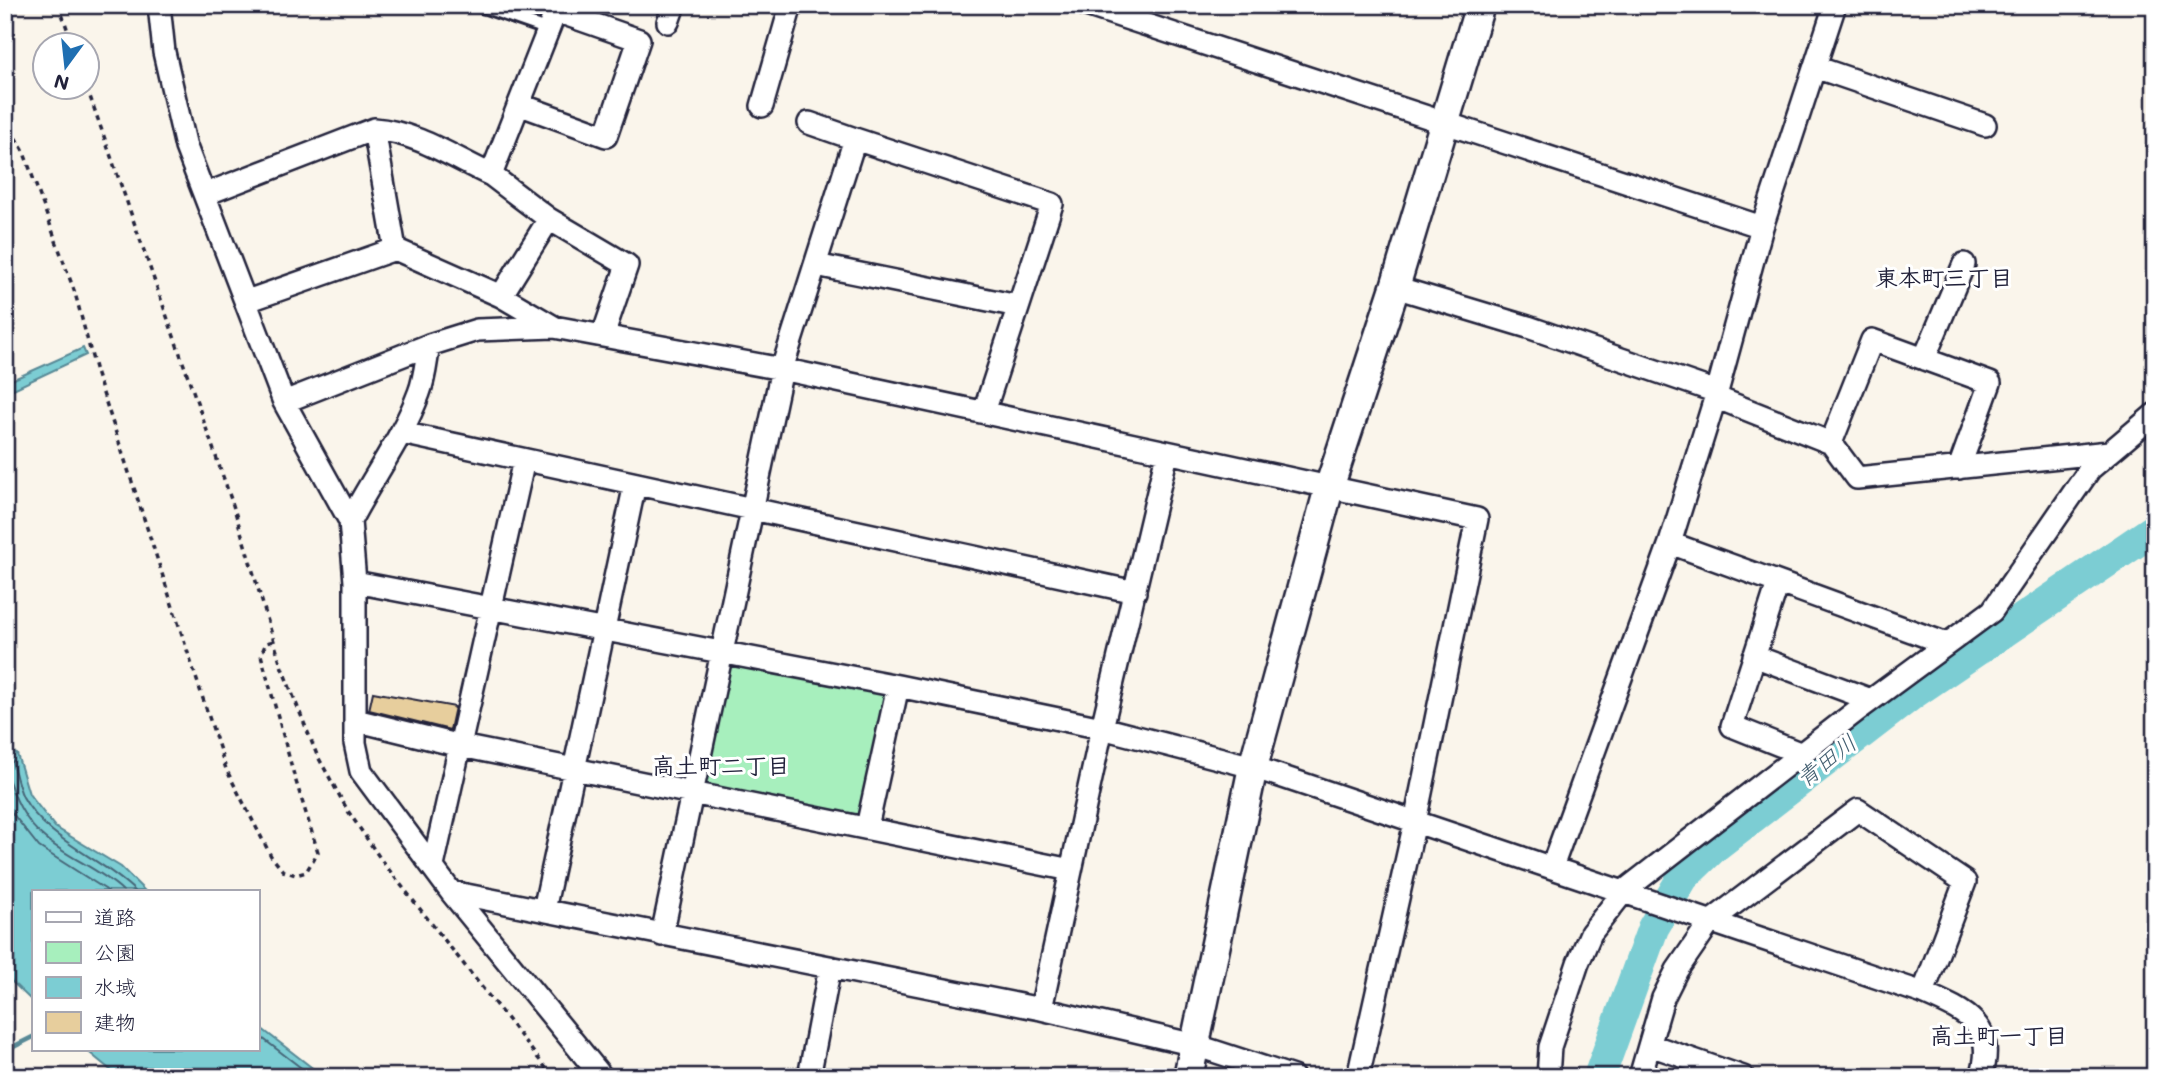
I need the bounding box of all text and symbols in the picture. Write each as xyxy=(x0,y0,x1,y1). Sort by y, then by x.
north arrow xyxy=(32,32,102,102)
text: N xyxy=(51,69,72,97)
district label: 東本町三丁目 xyxy=(1875,262,2013,292)
water label: 青田川 xyxy=(1790,727,1862,793)
district label: 高土町二丁目 xyxy=(652,750,790,780)
legend xyxy=(32,890,259,1050)
text: 道路 xyxy=(94,903,136,930)
text: 公園 xyxy=(94,938,136,965)
text: 水域 xyxy=(94,973,136,1000)
text: 建物 xyxy=(94,1008,136,1035)
district label: 高土町一丁目 xyxy=(1930,1020,2068,1050)

